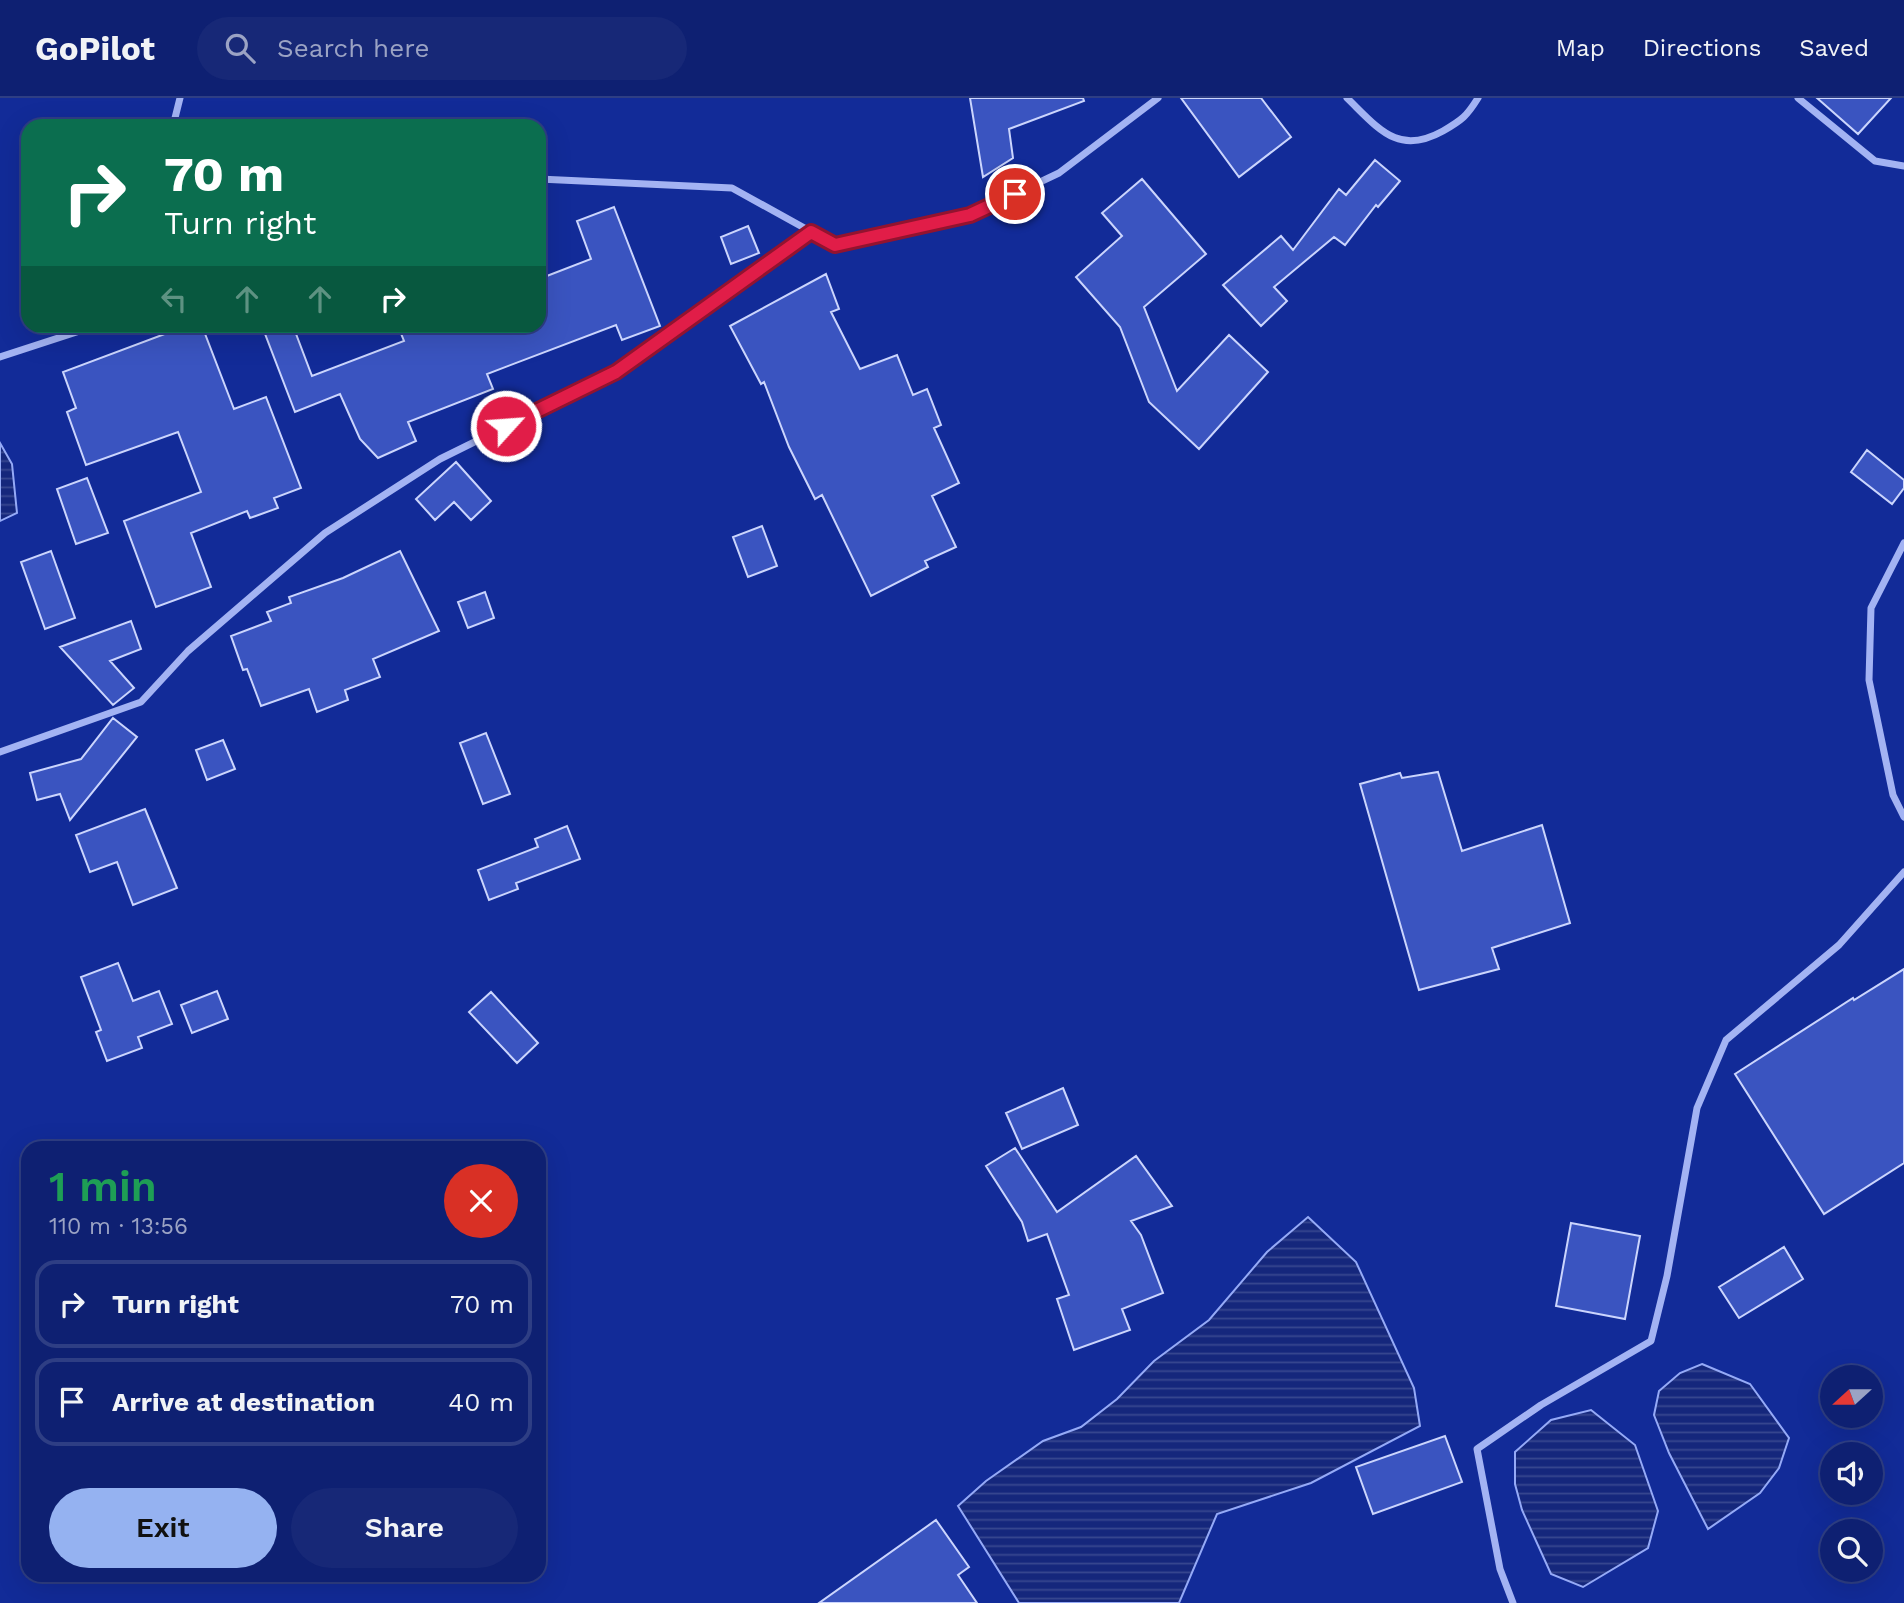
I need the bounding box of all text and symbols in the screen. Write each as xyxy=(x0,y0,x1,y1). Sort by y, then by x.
search box xyxy=(197,17,687,80)
text: GoPilot xyxy=(35,29,155,68)
icon: search xyxy=(221,29,259,67)
text: Search here xyxy=(277,33,429,63)
text: Map xyxy=(1556,34,1605,62)
text: Directions xyxy=(1643,34,1761,62)
text: Saved xyxy=(1799,34,1869,62)
text: 70 m xyxy=(164,145,284,203)
icon: right xyxy=(49,147,140,238)
pin xyxy=(985,164,1045,224)
icon: arrive xyxy=(996,175,1034,213)
text: Turn right xyxy=(164,204,316,242)
icon: left xyxy=(155,280,193,318)
icon: ahead xyxy=(228,280,266,318)
icon: ahead xyxy=(301,280,339,318)
icon: right xyxy=(374,280,412,318)
position arrow xyxy=(469,389,543,463)
text: 1 min xyxy=(49,1162,157,1211)
button: close xyxy=(444,1164,518,1238)
text: 110 m · 13:56 xyxy=(49,1213,188,1240)
icon: right xyxy=(53,1285,91,1323)
text: Turn right xyxy=(112,1289,239,1319)
text: 70 m xyxy=(450,1289,514,1319)
north arrow xyxy=(1820,1365,1883,1428)
map controls xyxy=(1820,1365,1883,1582)
icon: arrive xyxy=(53,1383,91,1421)
text: Arrive at destination xyxy=(112,1387,375,1417)
text: 40 m xyxy=(448,1387,514,1417)
button: sound xyxy=(1820,1442,1883,1505)
button: Exit xyxy=(49,1488,277,1568)
button: Share xyxy=(291,1488,518,1568)
button: search xyxy=(1820,1519,1883,1582)

